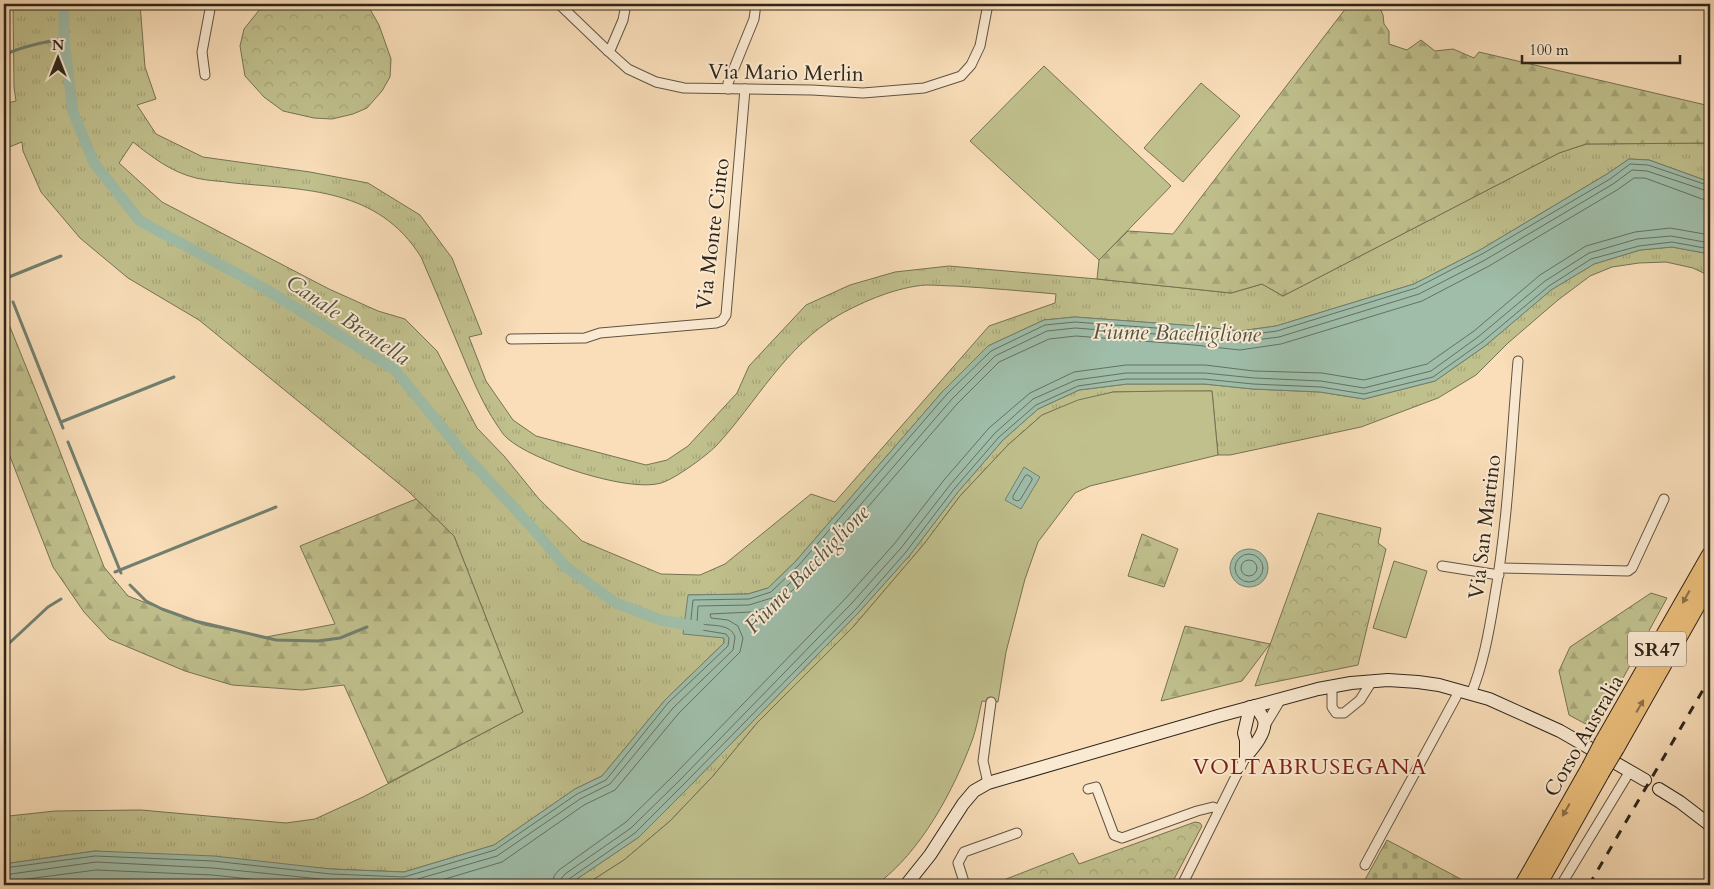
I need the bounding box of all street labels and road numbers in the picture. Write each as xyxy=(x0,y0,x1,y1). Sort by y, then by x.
street label: Via Mario Merlin xyxy=(708,57,864,89)
street label: Via Monte Cinto xyxy=(689,156,737,312)
street label: Via San Martino xyxy=(1462,453,1508,601)
road number: SR47 xyxy=(1628,632,1686,666)
street label: Corso Australia xyxy=(1537,670,1631,802)

